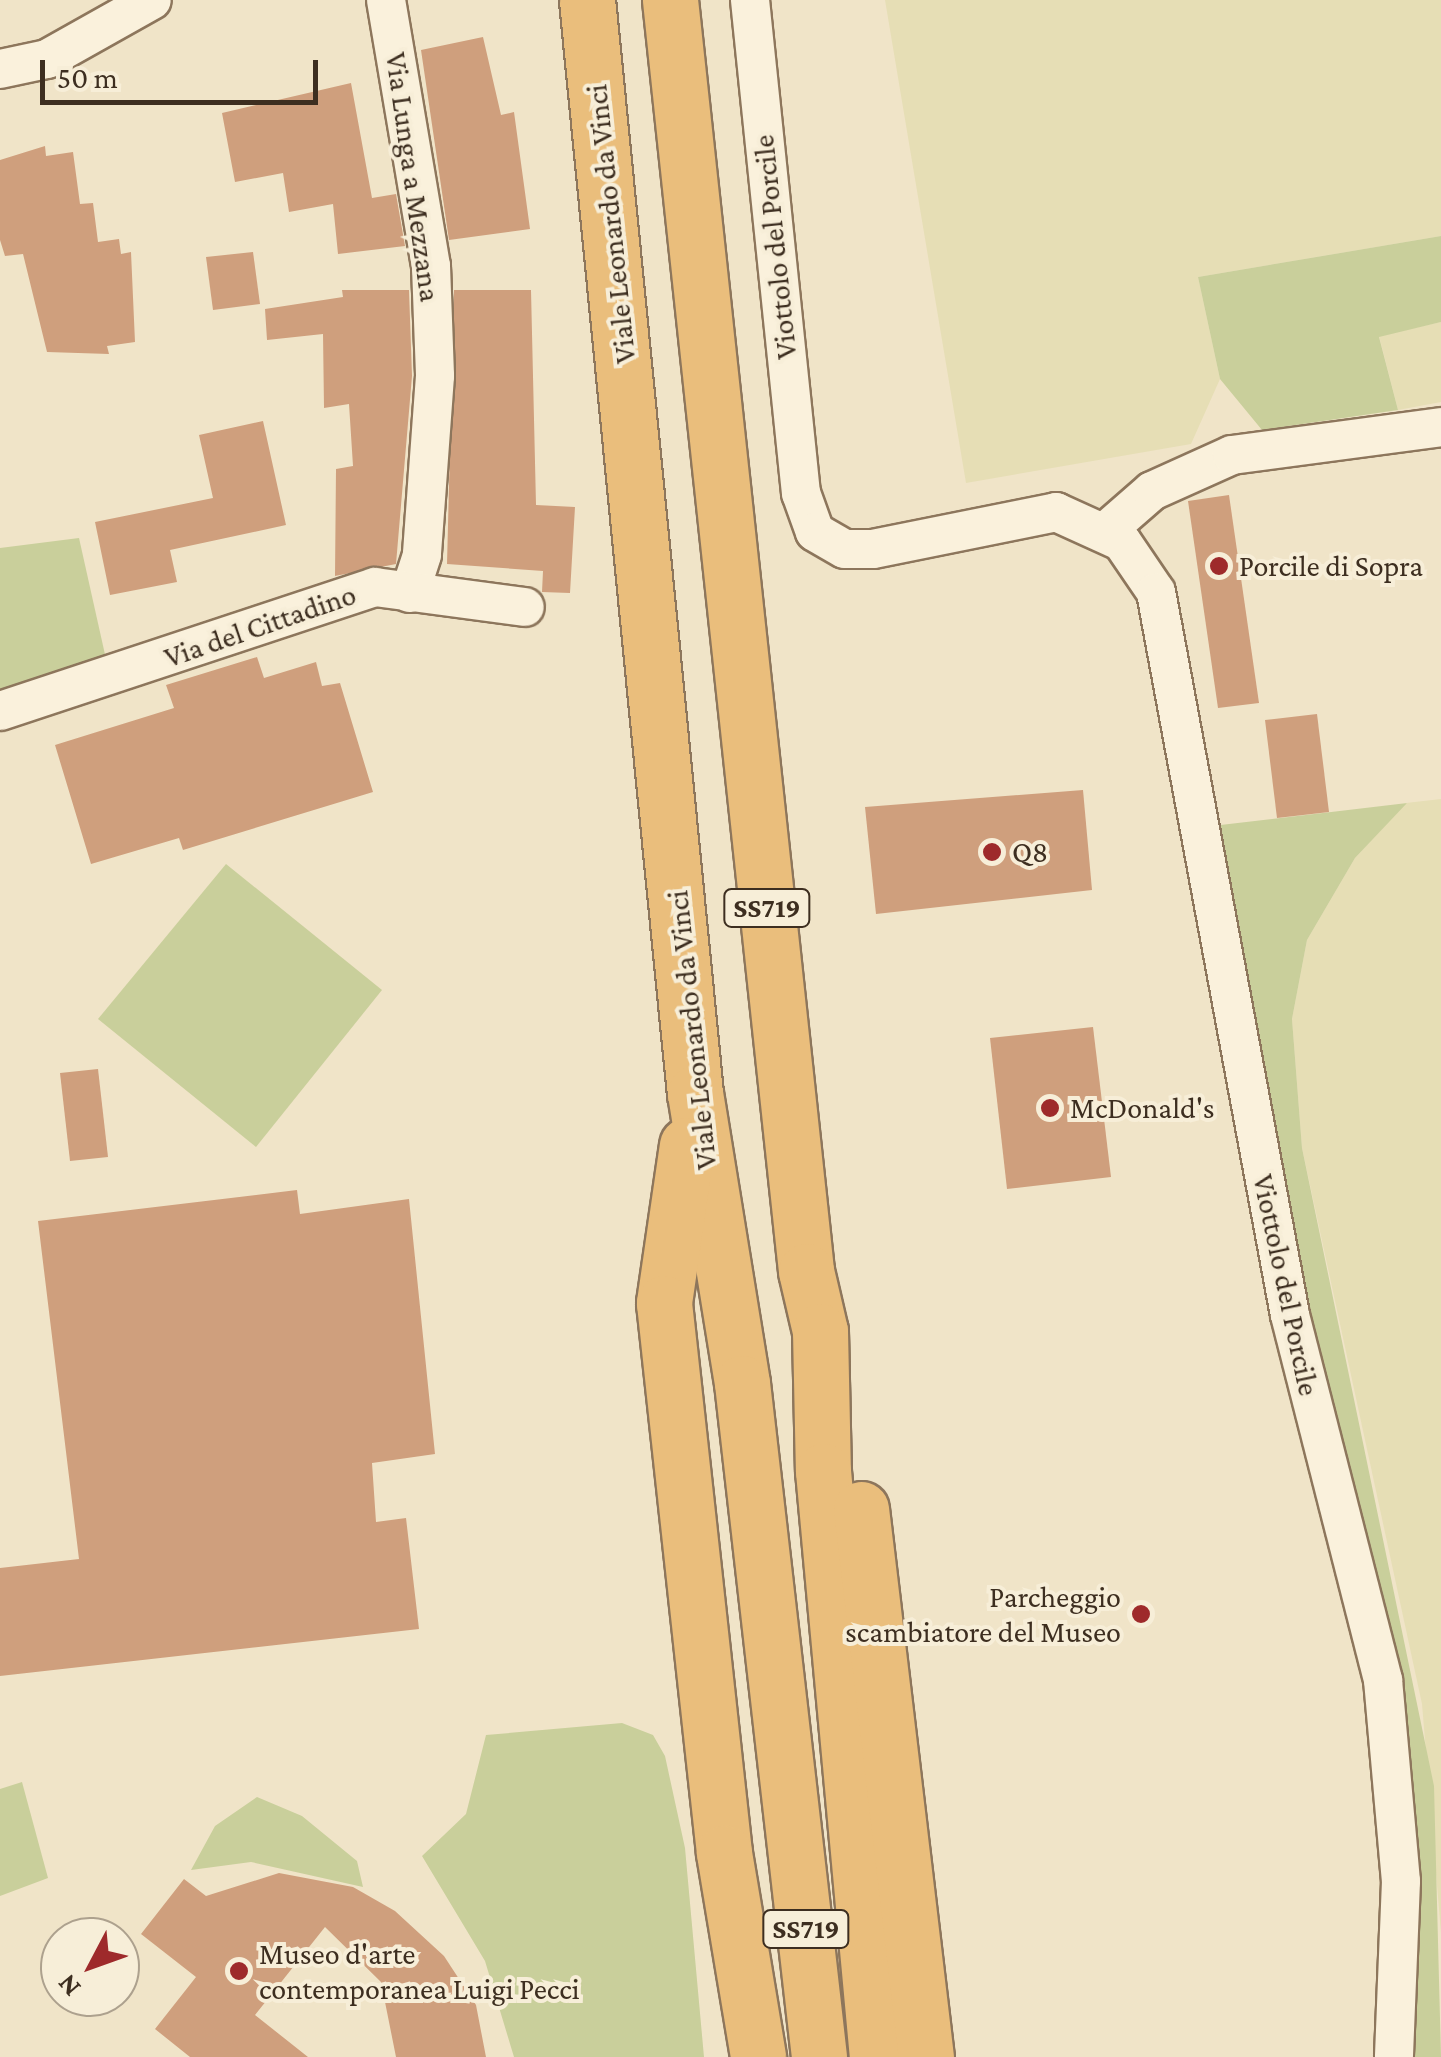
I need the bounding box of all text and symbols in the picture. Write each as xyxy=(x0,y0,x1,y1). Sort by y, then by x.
scale bar xyxy=(45,40,322,102)
street label: Via Lunga a Mezzana xyxy=(378,50,448,304)
text: 50 m xyxy=(57,61,118,94)
street label: Viale Leonardo da Vinci xyxy=(578,83,644,365)
street label: Viottolo del Porcile xyxy=(745,133,805,361)
place label: Porcile di Sopra xyxy=(1239,548,1423,584)
marker: Porcile di Sopra xyxy=(1208,555,1230,577)
street label: Via del Cittadino xyxy=(159,576,361,676)
place label: Q8 xyxy=(1012,834,1048,870)
marker: Q8 xyxy=(981,841,1003,863)
road number: SS719 xyxy=(722,885,812,931)
street label: Viale Leonardo da Vinci xyxy=(659,889,725,1171)
place label: McDonald's xyxy=(1070,1090,1215,1126)
marker: McDonald's xyxy=(1039,1097,1061,1119)
street label: Viottolo del Porcile xyxy=(1245,1171,1327,1399)
place label: Parcheggio scambiatore del Museo xyxy=(845,1579,1121,1650)
marker: Parcheggio scambiatore del Museo xyxy=(1130,1603,1152,1625)
road number: SS719 xyxy=(761,1906,851,1952)
north arrow xyxy=(40,1917,140,2017)
place label: Museo d'arte contemporanea Luigi Pecci xyxy=(259,1936,579,2006)
marker: Museo d'arte contemporanea Luigi Pecci xyxy=(228,1960,250,1982)
text: N xyxy=(51,1968,86,2003)

